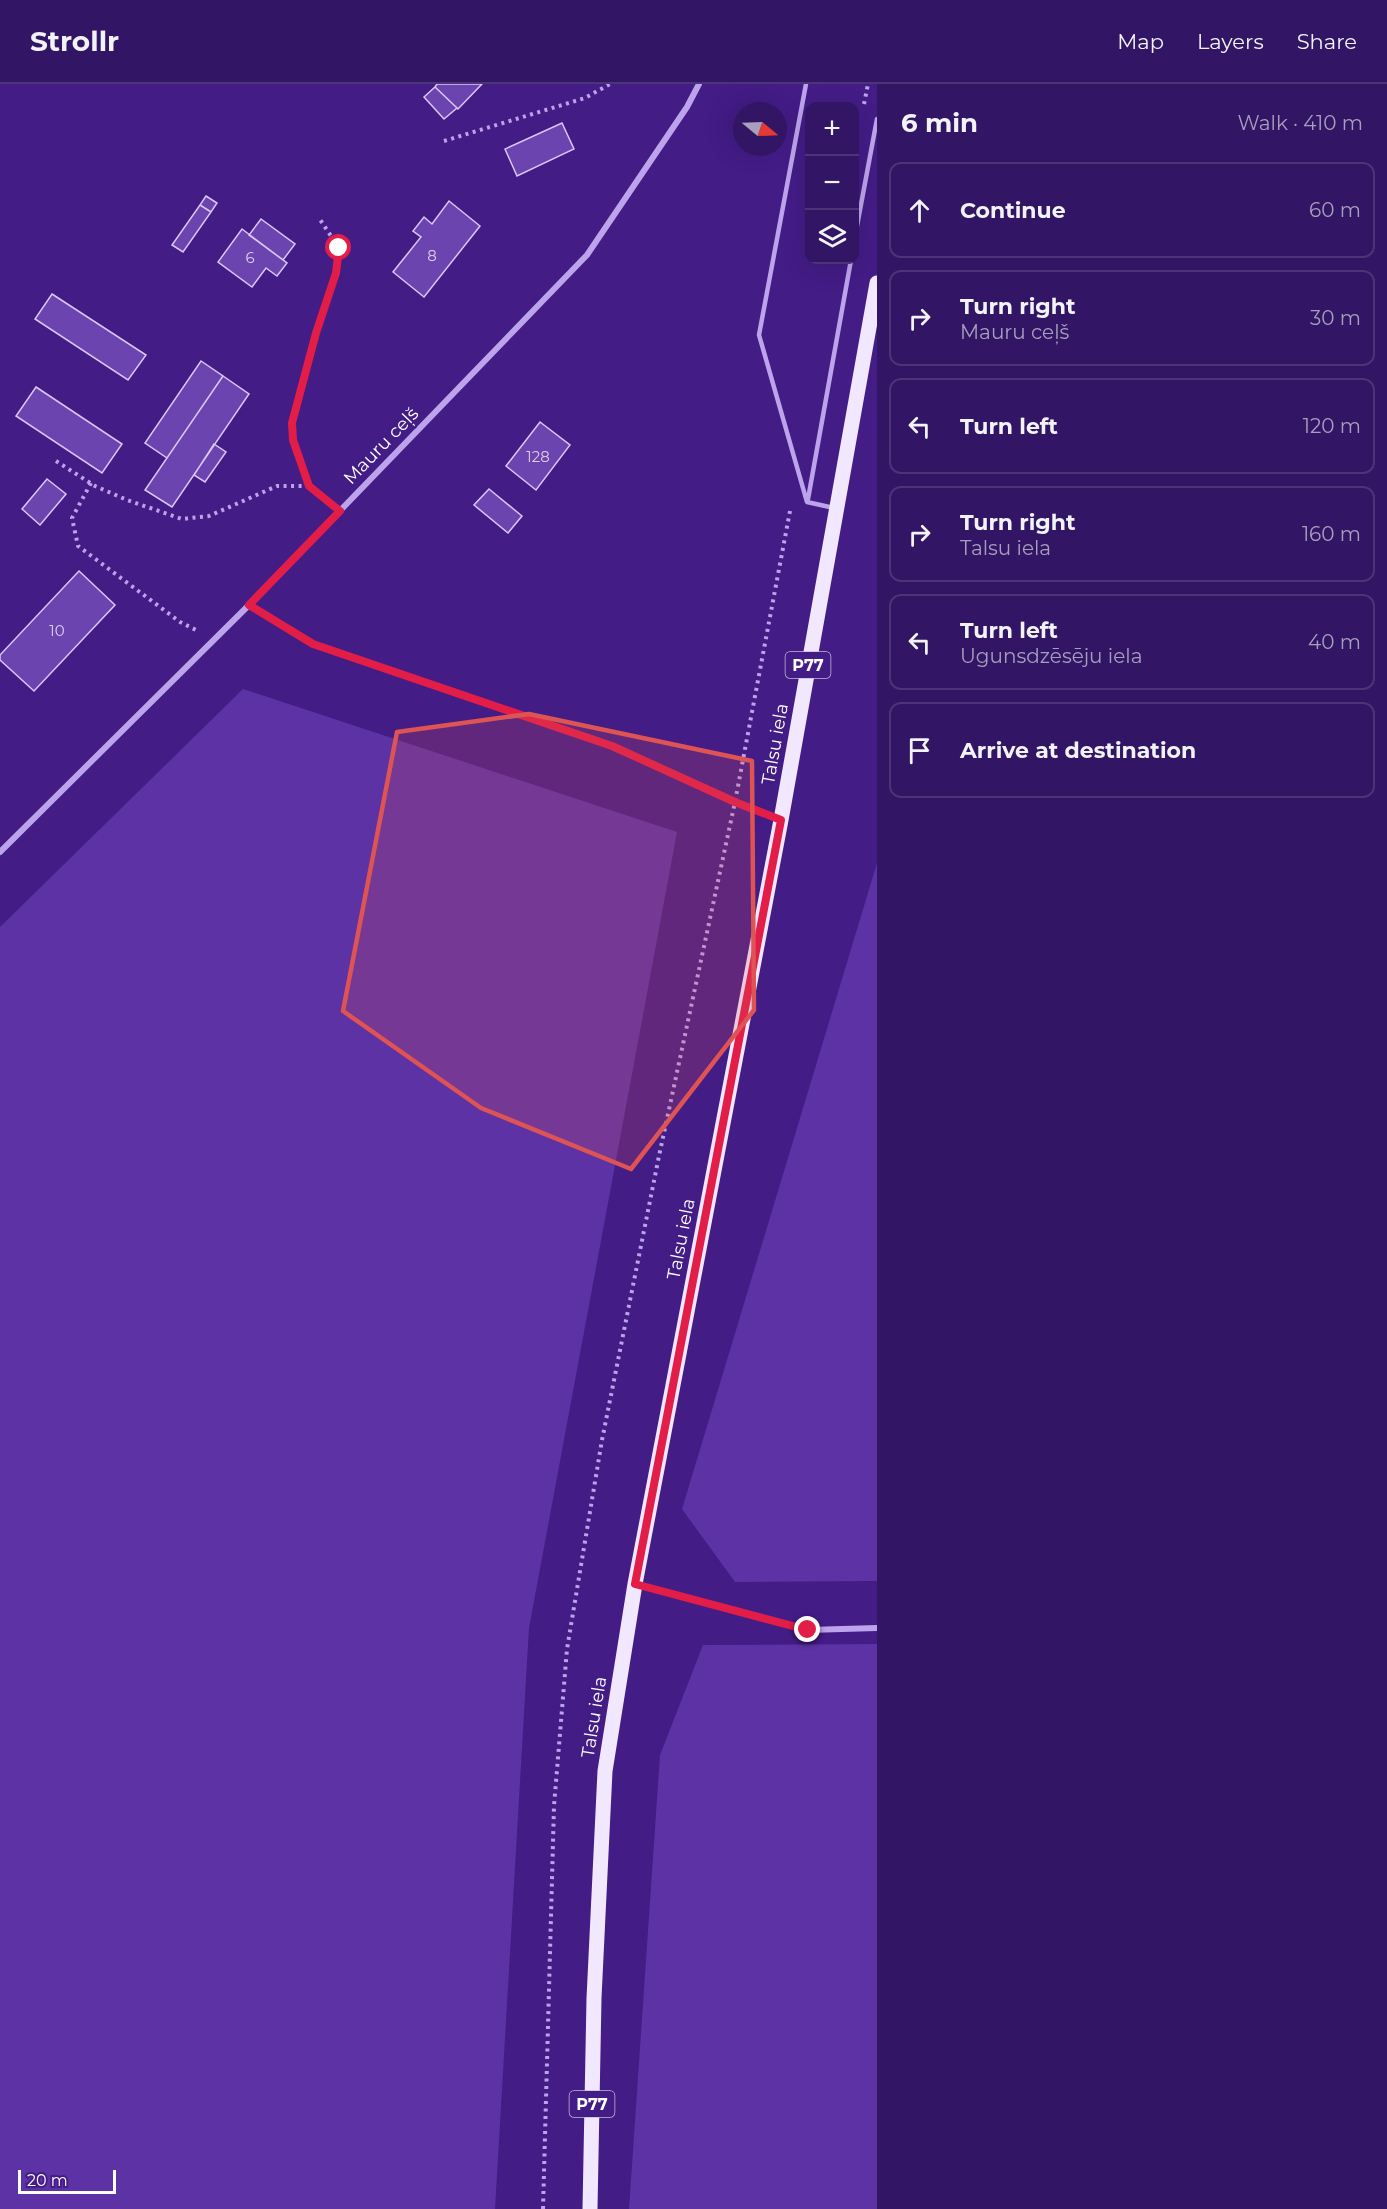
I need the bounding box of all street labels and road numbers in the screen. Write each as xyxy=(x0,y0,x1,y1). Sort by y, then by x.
street label: Mauru ceļš xyxy=(339,403,424,490)
road number: P77 xyxy=(786,652,830,678)
street label: Talsu iela xyxy=(757,702,793,786)
street label: Talsu iela xyxy=(662,1197,700,1281)
street label: Talsu iela xyxy=(577,1675,611,1759)
road number: P77 xyxy=(570,2091,614,2117)

